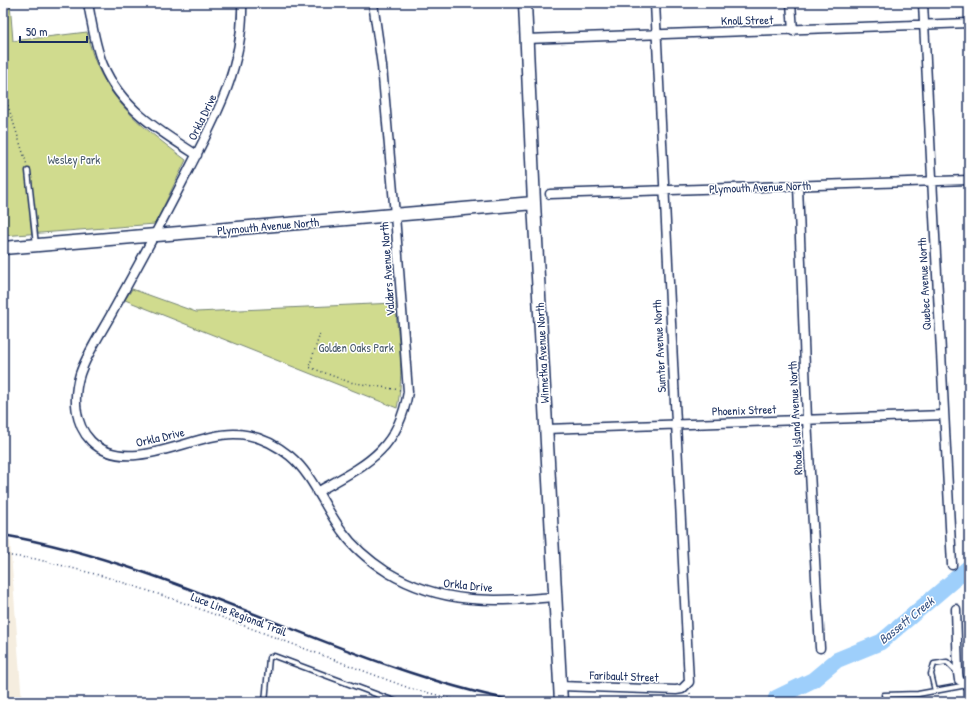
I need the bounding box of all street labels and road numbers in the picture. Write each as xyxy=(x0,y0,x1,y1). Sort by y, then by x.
street label: Knoll Street xyxy=(721,11,774,29)
street label: Orkla Drive xyxy=(184,91,221,143)
street label: Plymouth Avenue North xyxy=(709,177,811,197)
street label: Plymouth Avenue North xyxy=(216,213,320,239)
street label: Valders Avenue North xyxy=(375,221,399,317)
street label: Quebec Avenue North xyxy=(913,237,935,331)
street label: Sumter Avenue North xyxy=(648,299,670,393)
street label: Winnetka Avenue North xyxy=(531,302,553,404)
street label: Rhode Island Avenue North xyxy=(784,361,806,475)
street label: Phoenix Street xyxy=(711,400,777,420)
street label: Orkla Drive xyxy=(134,423,186,451)
street label: Orkla Drive xyxy=(442,574,494,596)
street label: Luce Line Regional Trail xyxy=(189,588,290,640)
street label: Faribault Street xyxy=(588,666,660,686)

